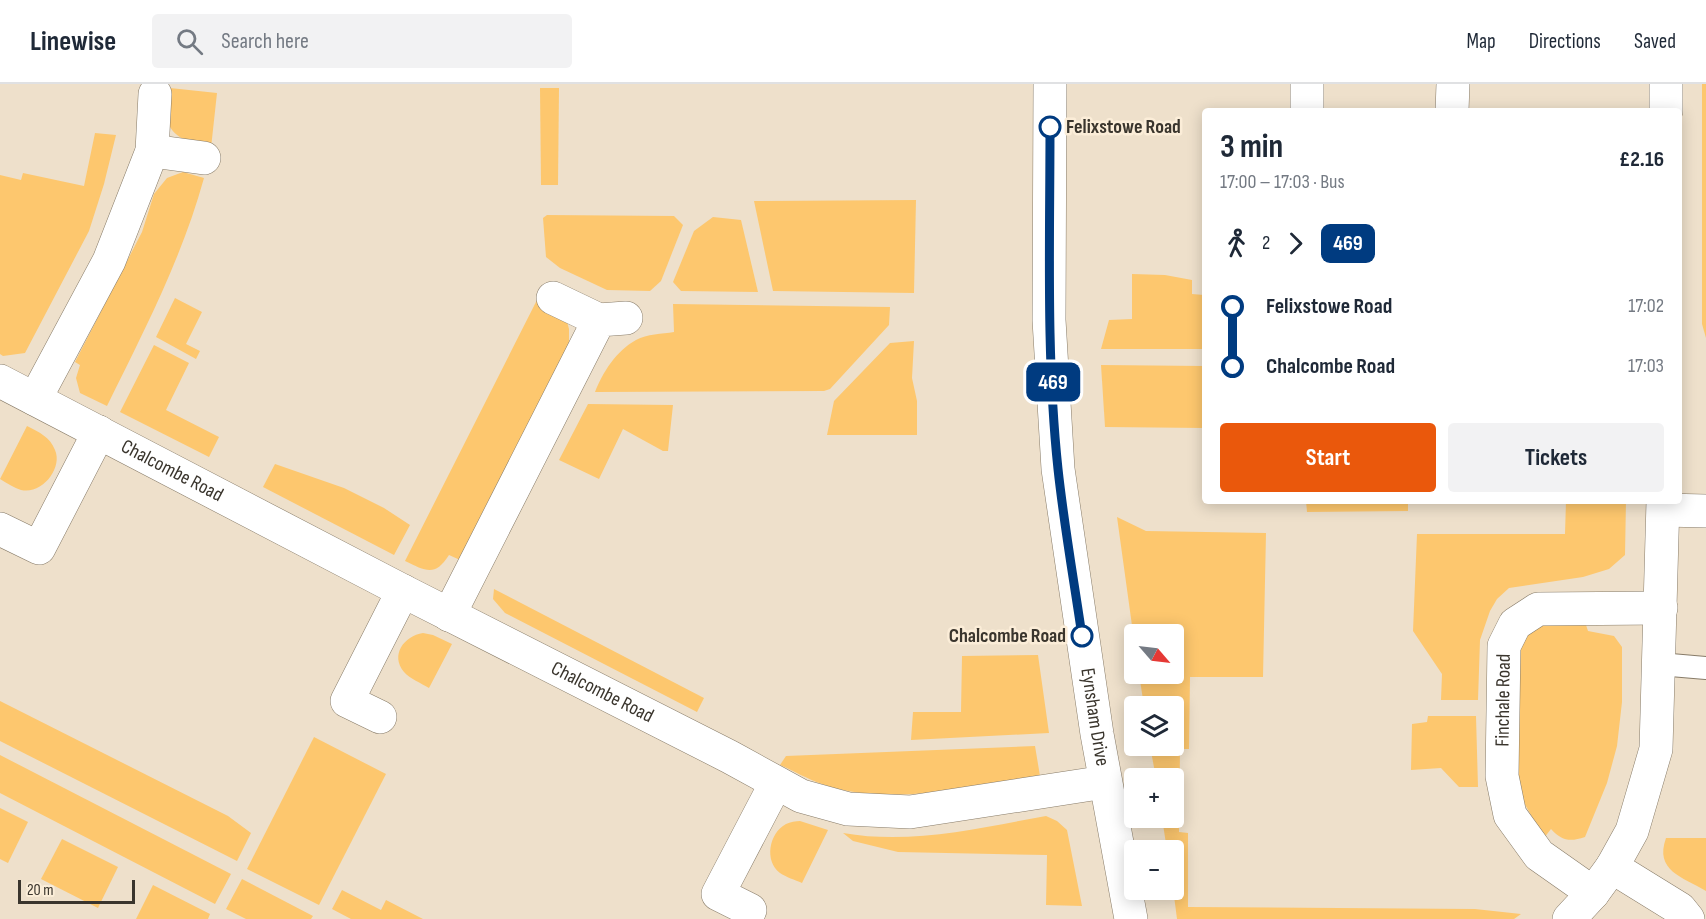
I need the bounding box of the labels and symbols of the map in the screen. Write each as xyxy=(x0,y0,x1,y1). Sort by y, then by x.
place label: Felixstowe Road xyxy=(1066,115,1181,139)
marker: Felixstowe Road xyxy=(1039,116,1061,138)
line badge: 469 xyxy=(1018,362,1088,402)
street label: Chalcombe Road xyxy=(117,434,227,507)
place label: Chalcombe Road xyxy=(949,624,1066,648)
north arrow xyxy=(1124,624,1184,684)
marker: Chalcombe Road xyxy=(1071,625,1093,647)
street label: Finchale Road xyxy=(1490,654,1516,747)
street label: Chalcombe Road xyxy=(547,656,658,728)
street label: Eynsham Drive xyxy=(1075,666,1115,768)
scale bar xyxy=(18,877,135,904)

